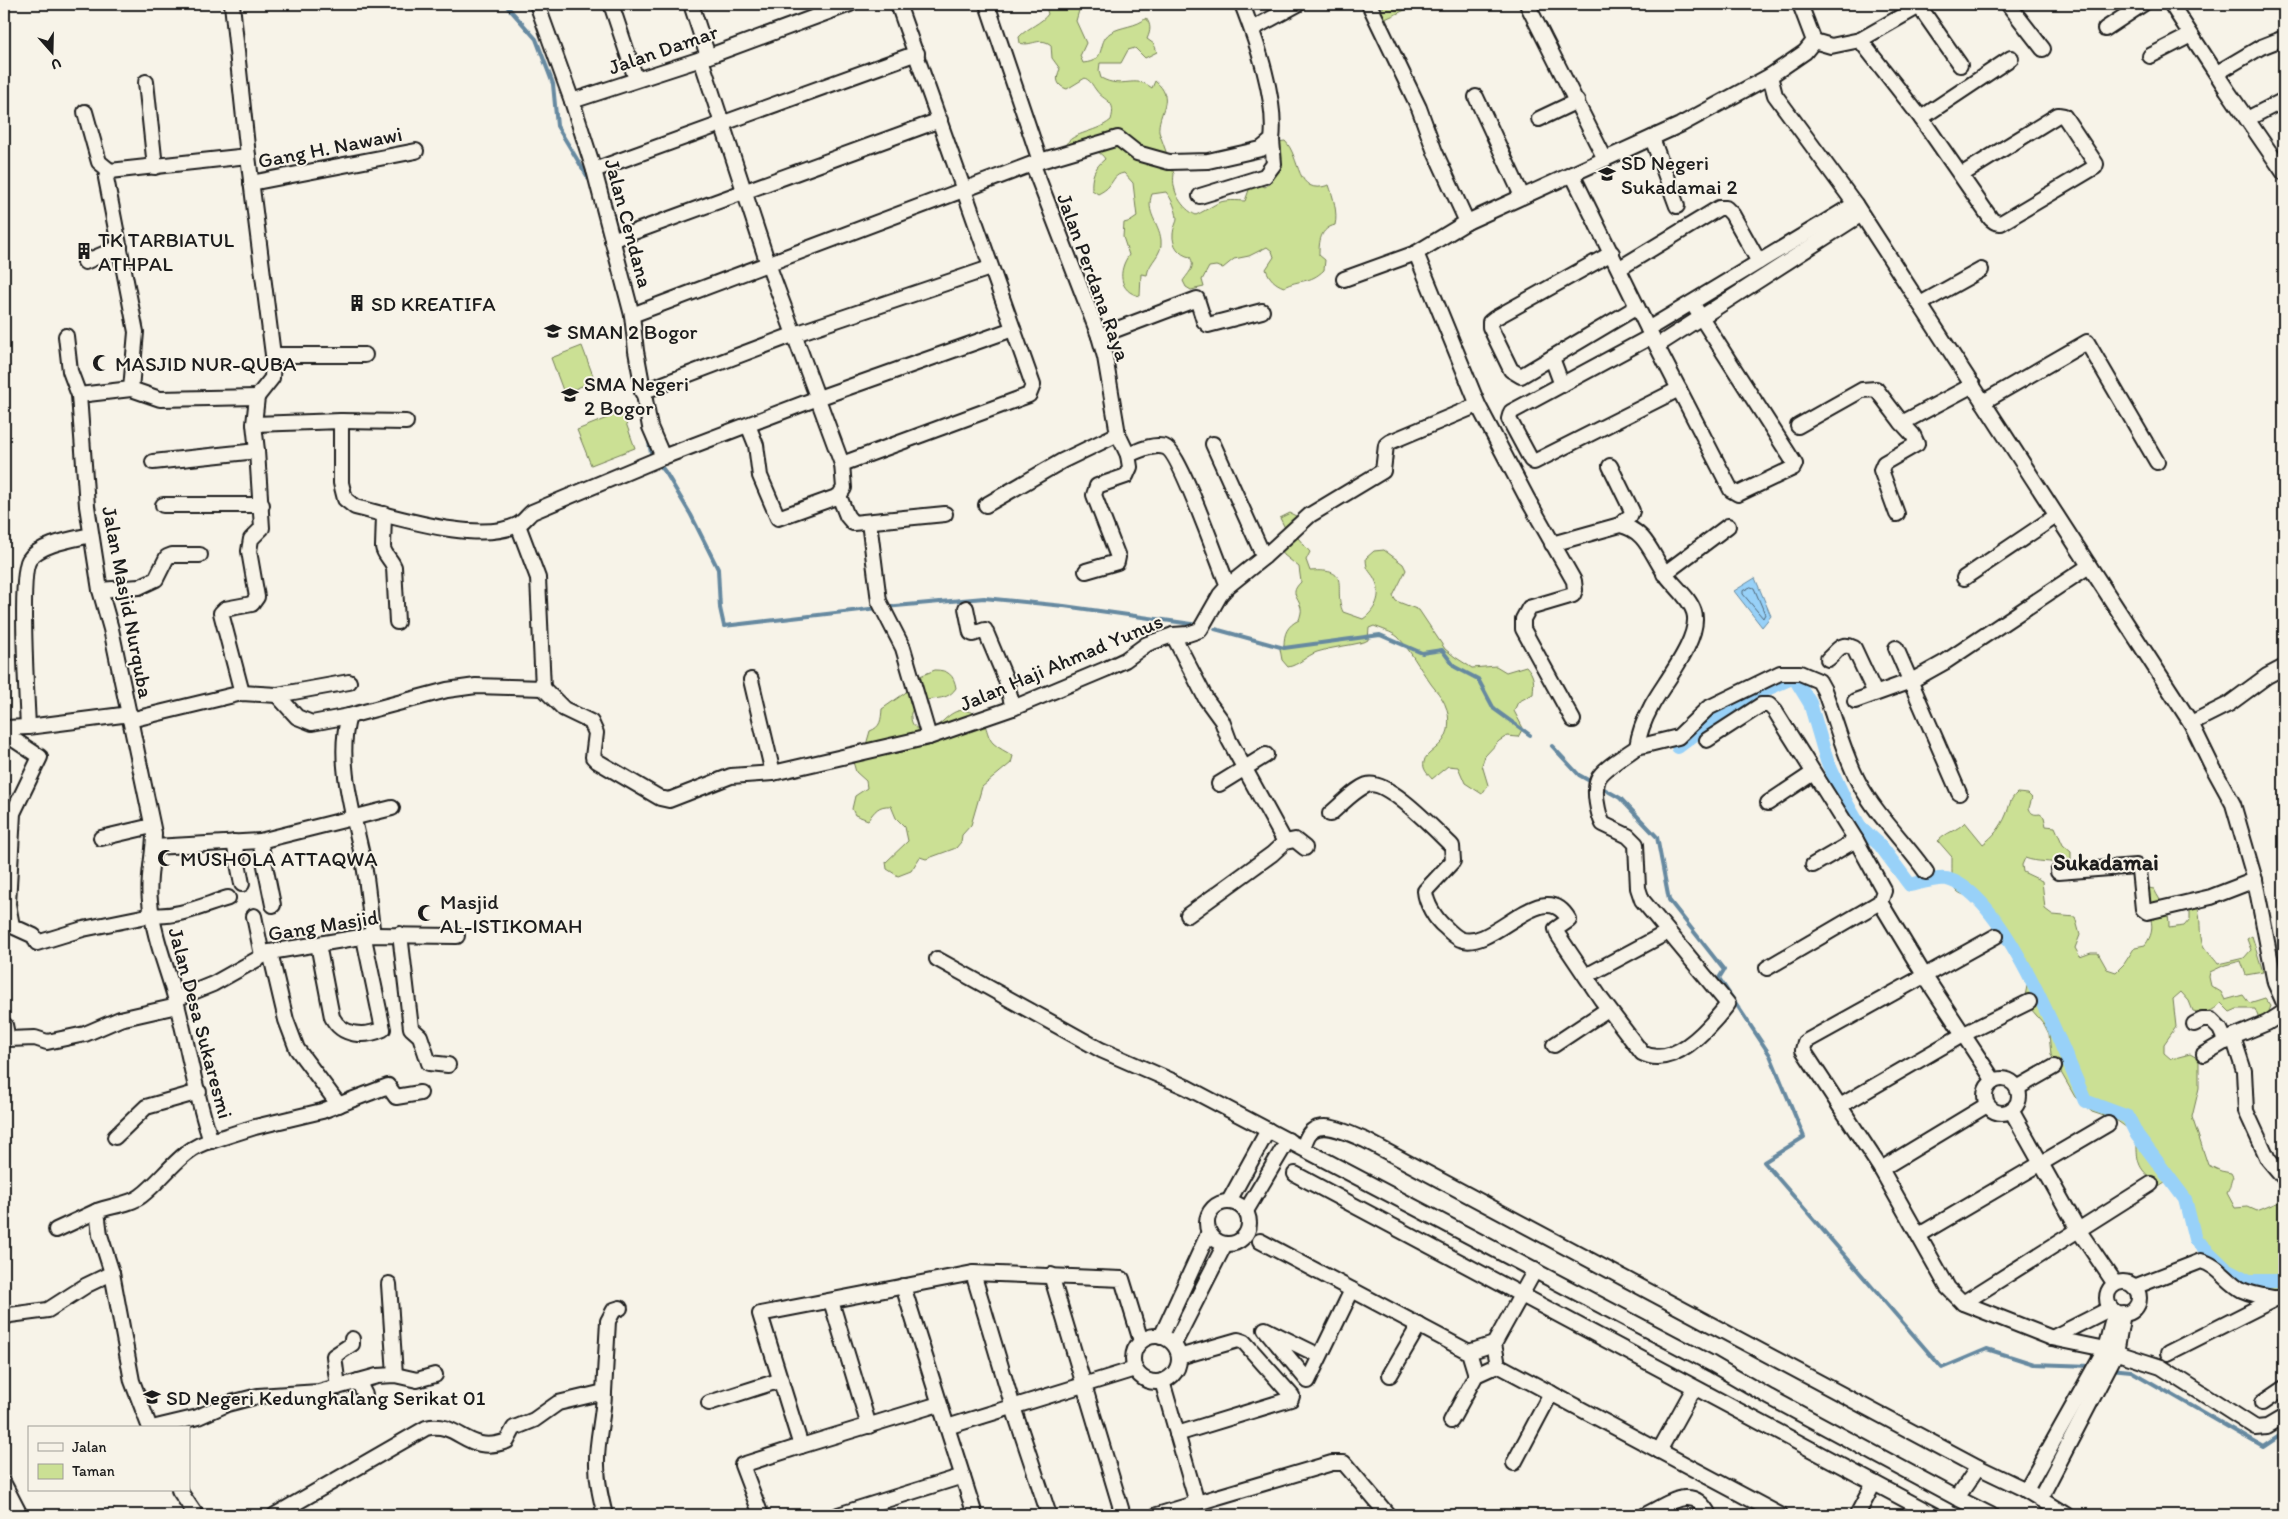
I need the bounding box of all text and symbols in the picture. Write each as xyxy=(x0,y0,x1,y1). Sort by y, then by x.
street label: Jalan Damar xyxy=(605,18,722,79)
north arrow xyxy=(28,28,78,78)
text: U xyxy=(49,54,64,73)
street label: Gang H. Nawawi xyxy=(256,121,404,173)
place label: SD Negeri Sukadamai 2 xyxy=(1621,150,1738,199)
street label: Jalan Cendana xyxy=(600,156,658,290)
school or university icon: SD Negeri Sukadamai 2 xyxy=(1597,164,1617,184)
street label: Jalan Perdana Raya xyxy=(1052,190,1136,364)
place label: TK TARBIATUL ATHPAL xyxy=(98,227,234,276)
building icon: TK TARBIATUL ATHPAL xyxy=(74,241,94,261)
place label: SD KREATIFA xyxy=(371,291,496,316)
building icon: SD KREATIFA xyxy=(347,293,367,313)
place label: SMAN 2 Bogor xyxy=(567,319,698,344)
school or university icon: SMAN 2 Bogor xyxy=(543,321,563,341)
place label: MASJID NUR-QUBA xyxy=(115,351,297,376)
mosque icon: MASJID NUR-QUBA xyxy=(91,353,111,373)
place label: SMA Negeri 2 Bogor xyxy=(584,371,689,420)
school or university icon: SMA Negeri 2 Bogor xyxy=(560,385,580,405)
street label: Jalan Masjid Nurquba xyxy=(97,504,159,700)
street label: Jalan Haji Ahmad Yunus xyxy=(956,608,1166,716)
place label: MUSHOLA ATTAQWA xyxy=(180,846,378,871)
mosque icon: MUSHOLA ATTAQWA xyxy=(156,848,176,868)
district label: Sukadamai xyxy=(2053,849,2159,876)
place label: Masjid AL-ISTIKOMAH xyxy=(440,889,583,938)
mosque icon: Masjid AL-ISTIKOMAH xyxy=(416,903,436,923)
street label: Gang Masjid xyxy=(266,904,380,946)
street label: Jalan Desa Sukaresmi xyxy=(163,925,239,1121)
place label: SD Negeri Kedunghalang Serikat 01 xyxy=(166,1385,486,1410)
school or university icon: SD Negeri Kedunghalang Serikat 01 xyxy=(142,1387,162,1407)
legend xyxy=(28,1426,190,1492)
text: Jalan xyxy=(72,1438,106,1456)
text: Taman xyxy=(72,1462,115,1480)

